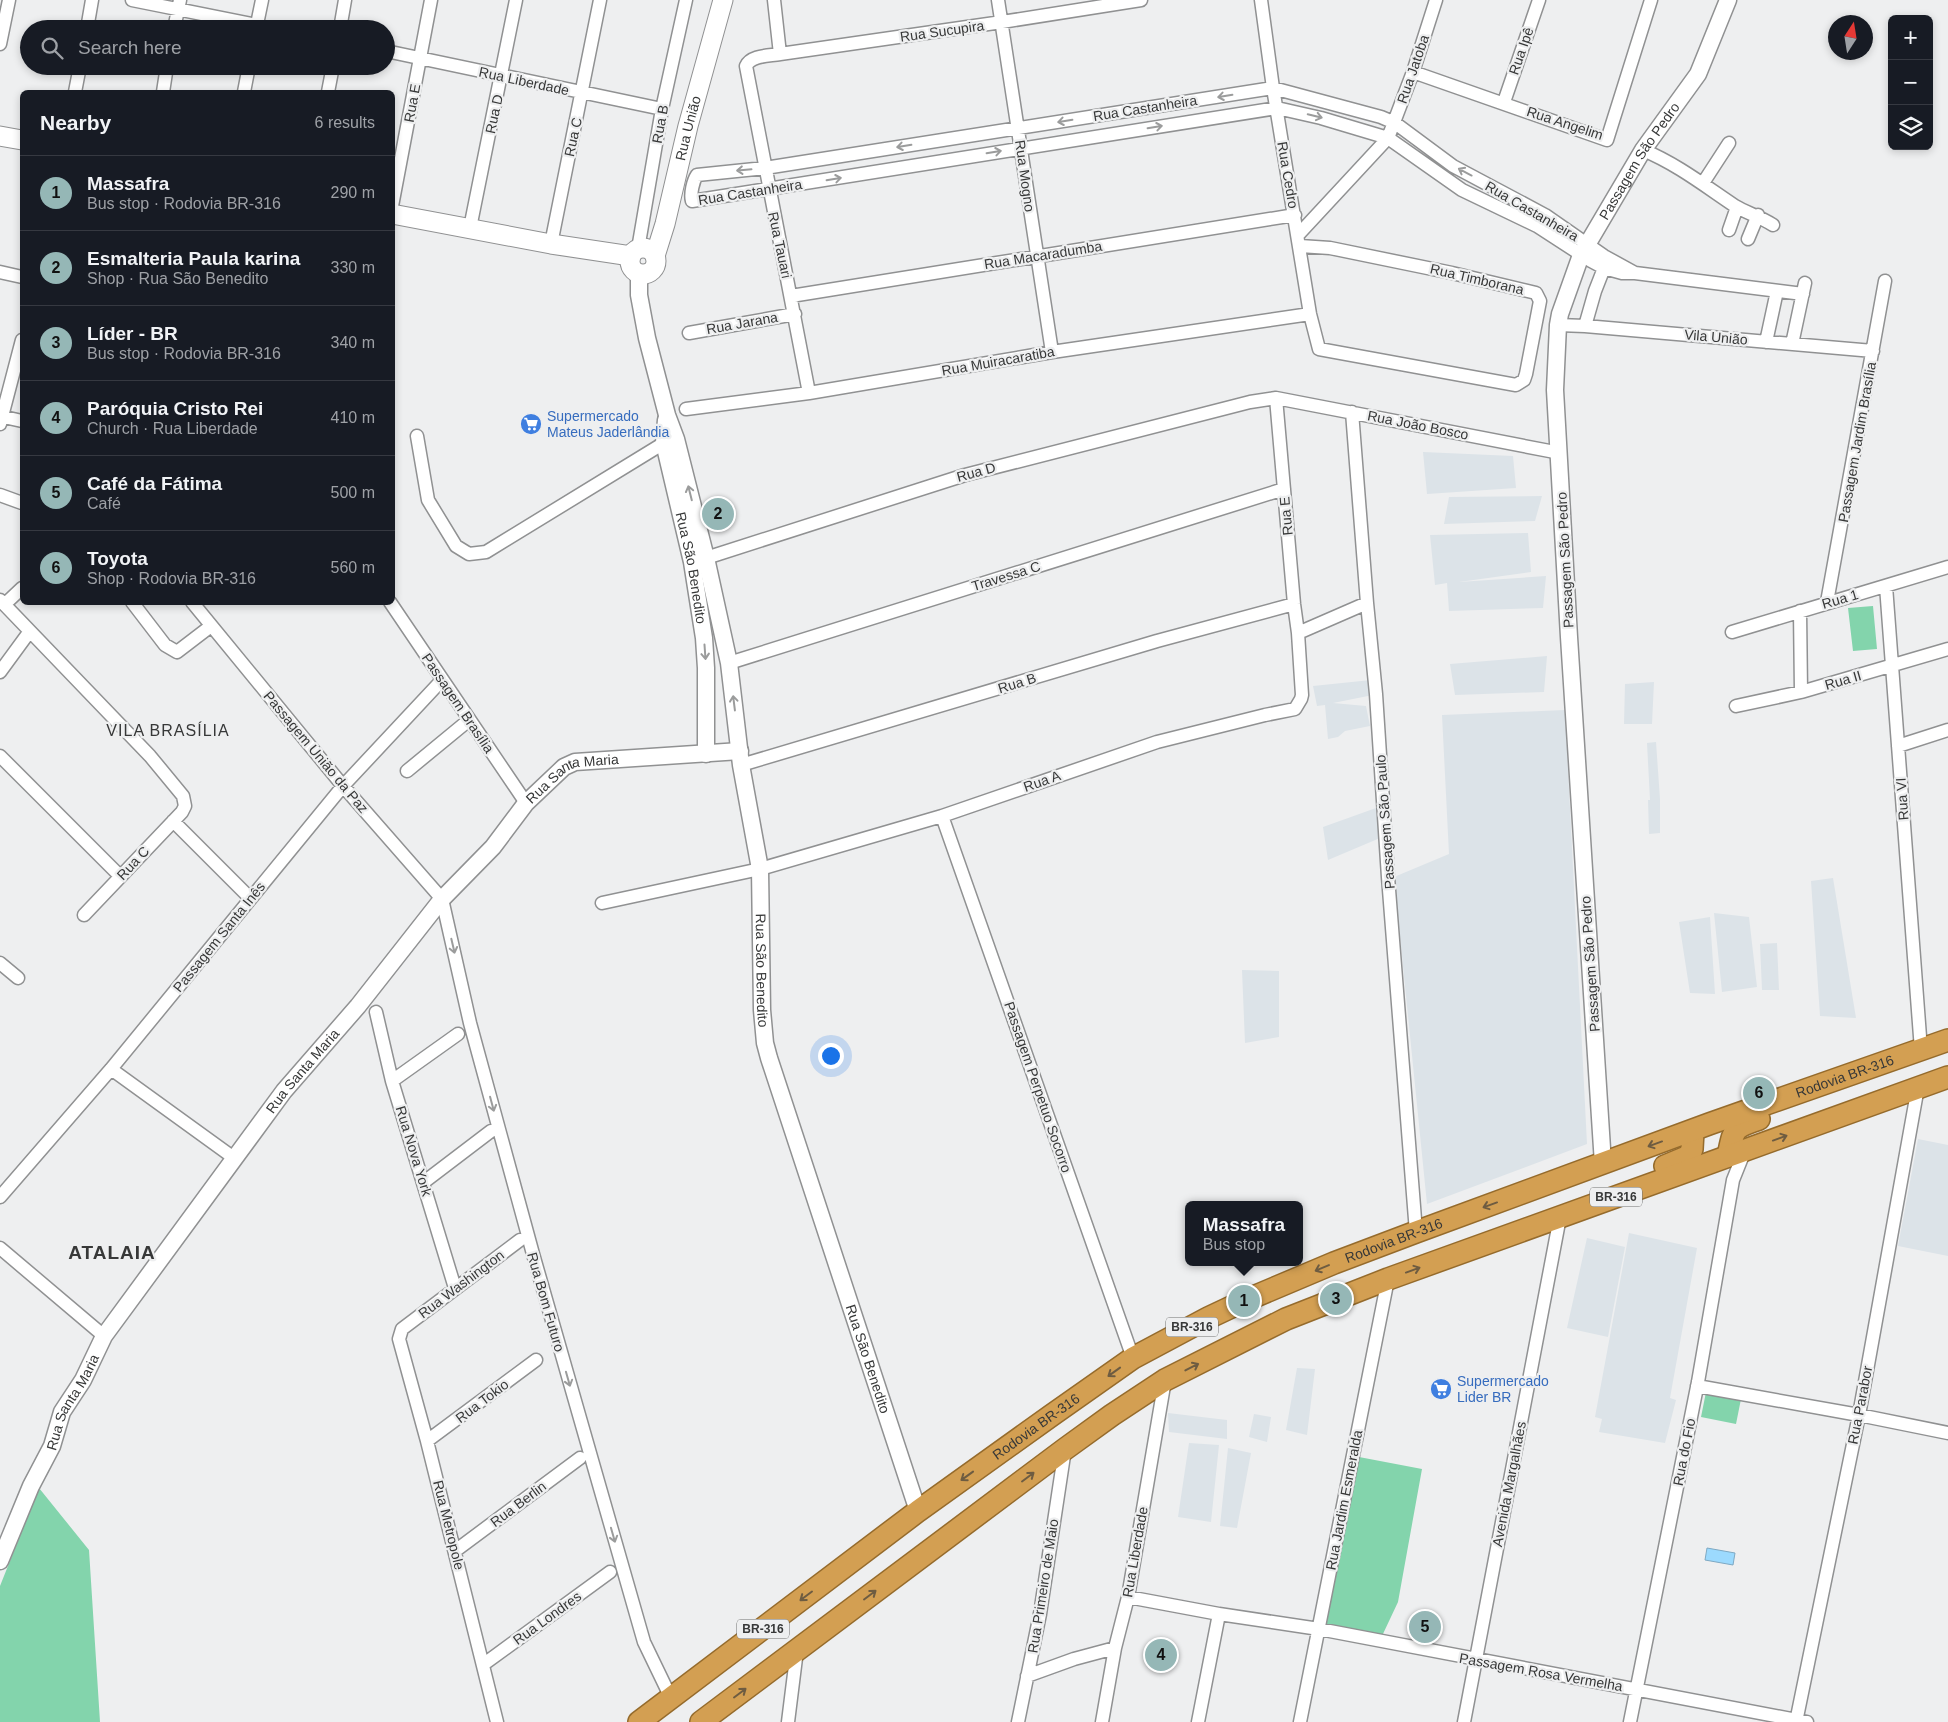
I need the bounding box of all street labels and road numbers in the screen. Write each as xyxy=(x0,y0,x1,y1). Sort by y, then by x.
street label: Rua Sucupira xyxy=(899,17,985,45)
street label: Rua Ipê xyxy=(1505,25,1537,77)
street label: Rua Jatoba xyxy=(1394,32,1432,105)
street label: Rua Liberdade xyxy=(477,64,571,98)
street label: Rua E xyxy=(401,82,423,124)
street label: Rua Castanheira xyxy=(1092,92,1198,124)
street label: Rua D xyxy=(482,93,506,135)
street label: Rua União xyxy=(672,94,704,162)
street label: Passagem São Pedro xyxy=(1596,99,1683,222)
street label: Rua B xyxy=(649,103,671,145)
street label: Rua Angelim xyxy=(1525,103,1605,143)
street label: Rua C xyxy=(561,116,585,158)
street label: Rua Mogno xyxy=(1012,139,1038,213)
street label: Rua Cedro xyxy=(1274,140,1302,210)
street label: Rua Castanheira xyxy=(697,176,803,208)
street label: Rua Castanheira xyxy=(1483,178,1582,244)
street label: Rua Tauari xyxy=(765,210,795,280)
street label: Rua Macaradumba xyxy=(983,238,1103,272)
street label: Rua Timborana xyxy=(1429,260,1526,298)
street label: Rua Jarana xyxy=(705,309,779,337)
street label: Vila União xyxy=(1684,326,1749,348)
street label: Rua Muiracaratiba xyxy=(940,343,1056,379)
street label: Passagem Jardim Brasília xyxy=(1835,360,1879,523)
street label: Rua João Bosco xyxy=(1366,407,1470,443)
street label: Rua D xyxy=(955,459,997,485)
street label: Passagem São Pedro xyxy=(1553,491,1577,628)
street label: Rua E xyxy=(1276,496,1296,536)
street label: Rua São Benedito xyxy=(672,510,710,625)
street label: Travessa C xyxy=(970,558,1042,594)
street label: Rua 1 xyxy=(1820,586,1860,612)
street label: Passagem Brasília xyxy=(419,650,497,756)
street label: Rua II xyxy=(1823,667,1863,693)
street label: Rua B xyxy=(996,670,1038,696)
street label: Passagem União da Paz xyxy=(260,688,372,816)
street label: Rua Santa Maria xyxy=(523,751,619,807)
street label: Passagem São Paulo xyxy=(1372,754,1398,890)
street label: Rua A xyxy=(1021,767,1063,795)
street label: Rua VI xyxy=(1893,777,1911,821)
street label: Rua C xyxy=(114,843,152,883)
street label: Passagem Santa Inês xyxy=(170,879,268,995)
street label: Passagem São Pedro xyxy=(1577,895,1603,1032)
street label: Rua São Benedito xyxy=(753,913,772,1028)
street label: Passagem Perpetuo Socorro xyxy=(1001,999,1075,1175)
street label: Rua Santa Maria xyxy=(263,1025,343,1116)
street label: Rodovia BR-316 xyxy=(1794,1052,1896,1101)
street label: Rua Nova York xyxy=(393,1104,436,1199)
road number: BR-316 xyxy=(1590,1188,1642,1206)
street label: Rodovia BR-316 xyxy=(1343,1215,1445,1266)
street label: Rua Washington xyxy=(415,1247,507,1321)
street label: Rua Bom Futuro xyxy=(524,1250,568,1354)
street label: Rua São Benedito xyxy=(843,1302,893,1416)
road number: BR-316 xyxy=(1166,1318,1218,1336)
street label: Rua Santa Maria xyxy=(43,1352,102,1452)
street label: Rua Parabor xyxy=(1845,1364,1875,1445)
street label: Rua Tokio xyxy=(452,1376,512,1426)
street label: Rodovia BR-316 xyxy=(990,1390,1083,1463)
street label: Rua do Fio xyxy=(1670,1417,1698,1487)
street label: Avenida Margalhães xyxy=(1489,1420,1529,1548)
street label: Rua Jardim Esmeralda xyxy=(1323,1428,1365,1571)
street label: Rua Berlin xyxy=(487,1478,549,1530)
street label: Rua Metropole xyxy=(430,1479,468,1572)
street label: Rua Liberdade xyxy=(1119,1505,1151,1599)
street label: Rua Primeiro de Maio xyxy=(1025,1518,1062,1654)
street label: Rua Londres xyxy=(510,1588,584,1648)
road number: BR-316 xyxy=(737,1620,789,1638)
street label: Passagem Rosa Vermelha xyxy=(1458,1650,1624,1694)

